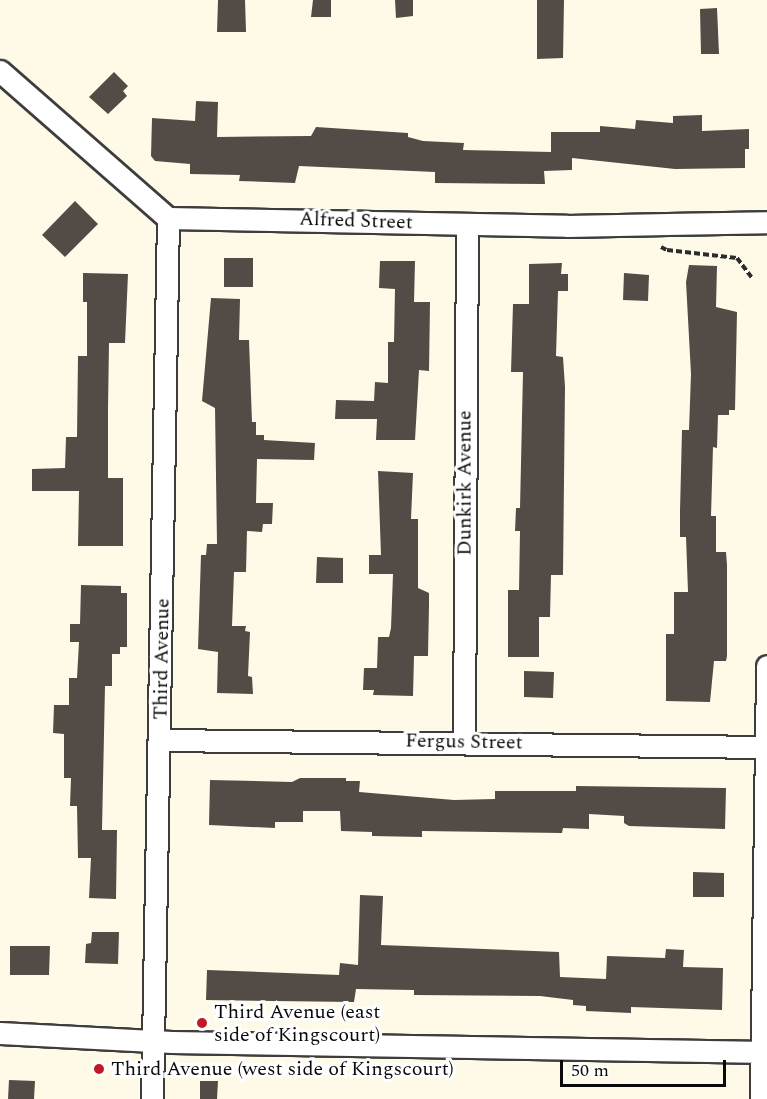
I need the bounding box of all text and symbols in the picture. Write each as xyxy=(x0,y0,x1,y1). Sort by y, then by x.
street label: Alfred Street xyxy=(299,207,413,235)
street label: Dunkirk Avenue xyxy=(453,410,477,556)
street label: Third Avenue xyxy=(149,598,175,720)
street label: Fergus Street xyxy=(405,729,523,755)
place label: Third Avenue (east side of Kingscourt) xyxy=(214,1000,380,1047)
marker: Third Avenue (east side of Kingscourt) xyxy=(195,1016,209,1030)
scale bar xyxy=(563,1048,730,1086)
place label: Third Avenue (west side of Kingscourt) xyxy=(111,1057,454,1081)
text: 50 m xyxy=(571,1057,609,1084)
marker: Third Avenue (west side of Kingscourt) xyxy=(92,1062,106,1076)

